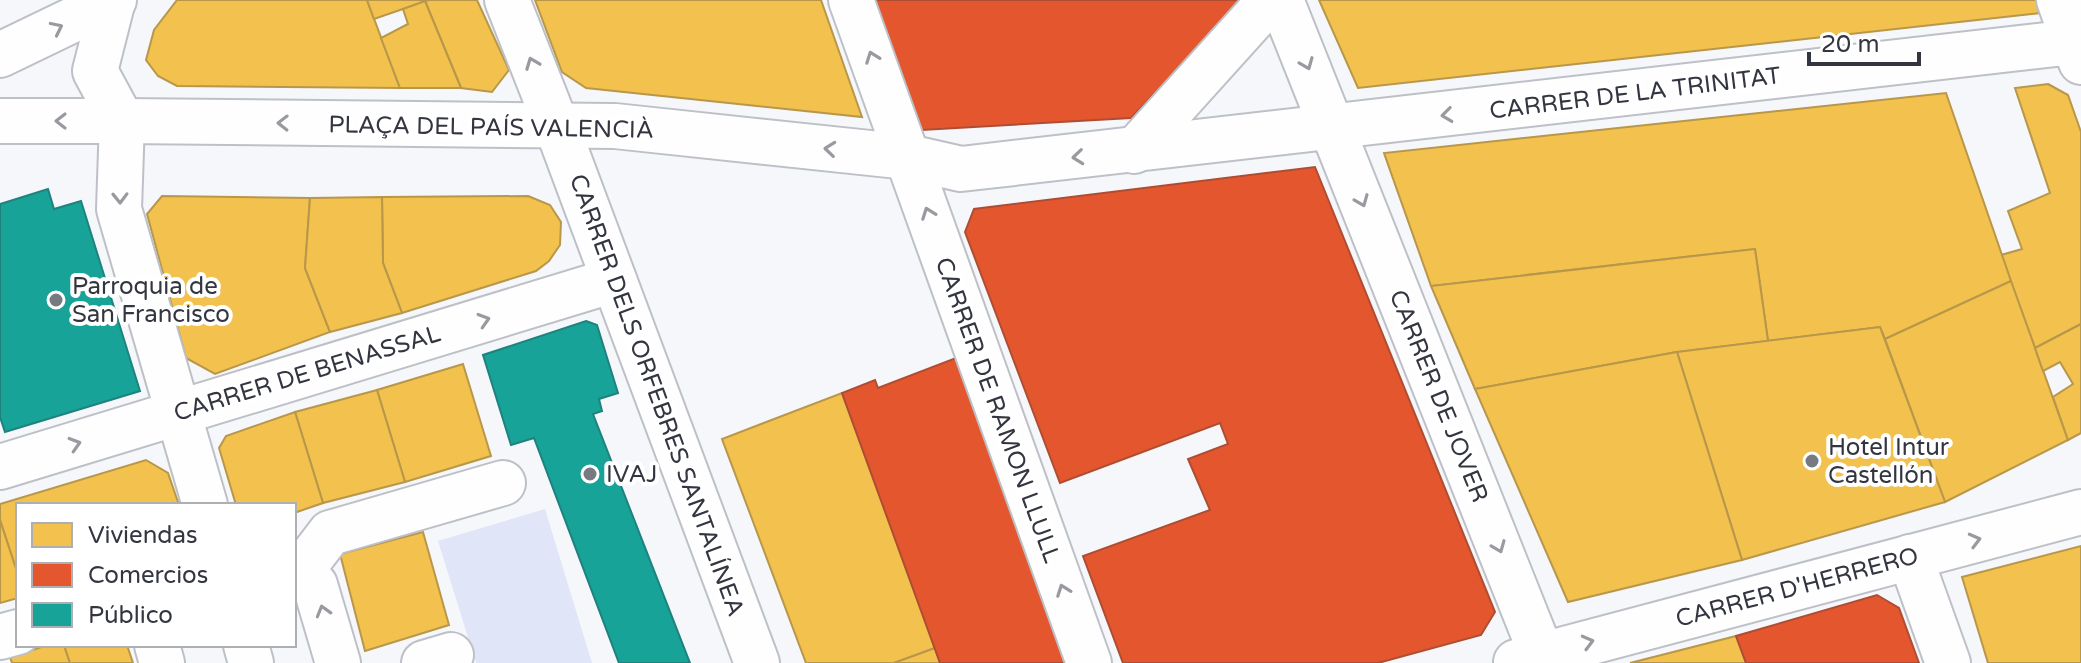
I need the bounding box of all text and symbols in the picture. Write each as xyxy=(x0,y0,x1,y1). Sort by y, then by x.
scale bar xyxy=(1809,16,1919,66)
one-way arrow xyxy=(49,22,64,38)
text: 20 m xyxy=(1821,30,1879,59)
one-way arrow xyxy=(865,51,881,65)
one-way arrow xyxy=(1297,56,1314,70)
one-way arrow xyxy=(525,57,542,71)
street label: CARRER DE LA TRINITAT xyxy=(1488,61,1783,126)
one-way arrow xyxy=(1440,106,1454,123)
street label: PLAÇA DEL PAÍS VALENCIÀ xyxy=(328,109,654,145)
one-way arrow xyxy=(54,112,67,130)
one-way arrow xyxy=(276,114,289,131)
one-way arrow xyxy=(823,140,836,157)
one-way arrow xyxy=(1071,148,1084,165)
street label: CARRER DELS ORFEBRES SANTALÍNEA xyxy=(563,170,751,620)
one-way arrow xyxy=(111,192,129,205)
one-way arrow xyxy=(1352,193,1369,207)
one-way arrow xyxy=(921,207,937,221)
street label: CARRER DE RAMON LLULL xyxy=(929,253,1066,567)
place label: Parroquia de San Francisco xyxy=(72,272,230,329)
street label: CARRER DE JOVER xyxy=(1383,286,1494,507)
marker: Parroquia de San Francisco xyxy=(47,291,65,309)
one-way arrow xyxy=(477,313,491,329)
street label: CARRER DE BENASSAL xyxy=(170,319,444,428)
place label: Hotel Intur Castellón xyxy=(1828,433,1950,490)
one-way arrow xyxy=(67,437,81,453)
marker: Hotel Intur Castellón xyxy=(1803,452,1821,470)
place label: IVAJ xyxy=(606,460,658,489)
marker: IVAJ xyxy=(581,465,599,483)
legend xyxy=(16,503,296,647)
text: Viviendas xyxy=(88,521,197,550)
one-way arrow xyxy=(1968,532,1982,549)
one-way arrow xyxy=(1489,539,1506,553)
street label: CARRER D'HERRERO xyxy=(1673,541,1922,634)
text: Comercios xyxy=(88,561,208,590)
one-way arrow xyxy=(1056,583,1072,597)
text: Público xyxy=(88,601,173,630)
one-way arrow xyxy=(316,604,332,618)
one-way arrow xyxy=(1581,635,1595,652)

